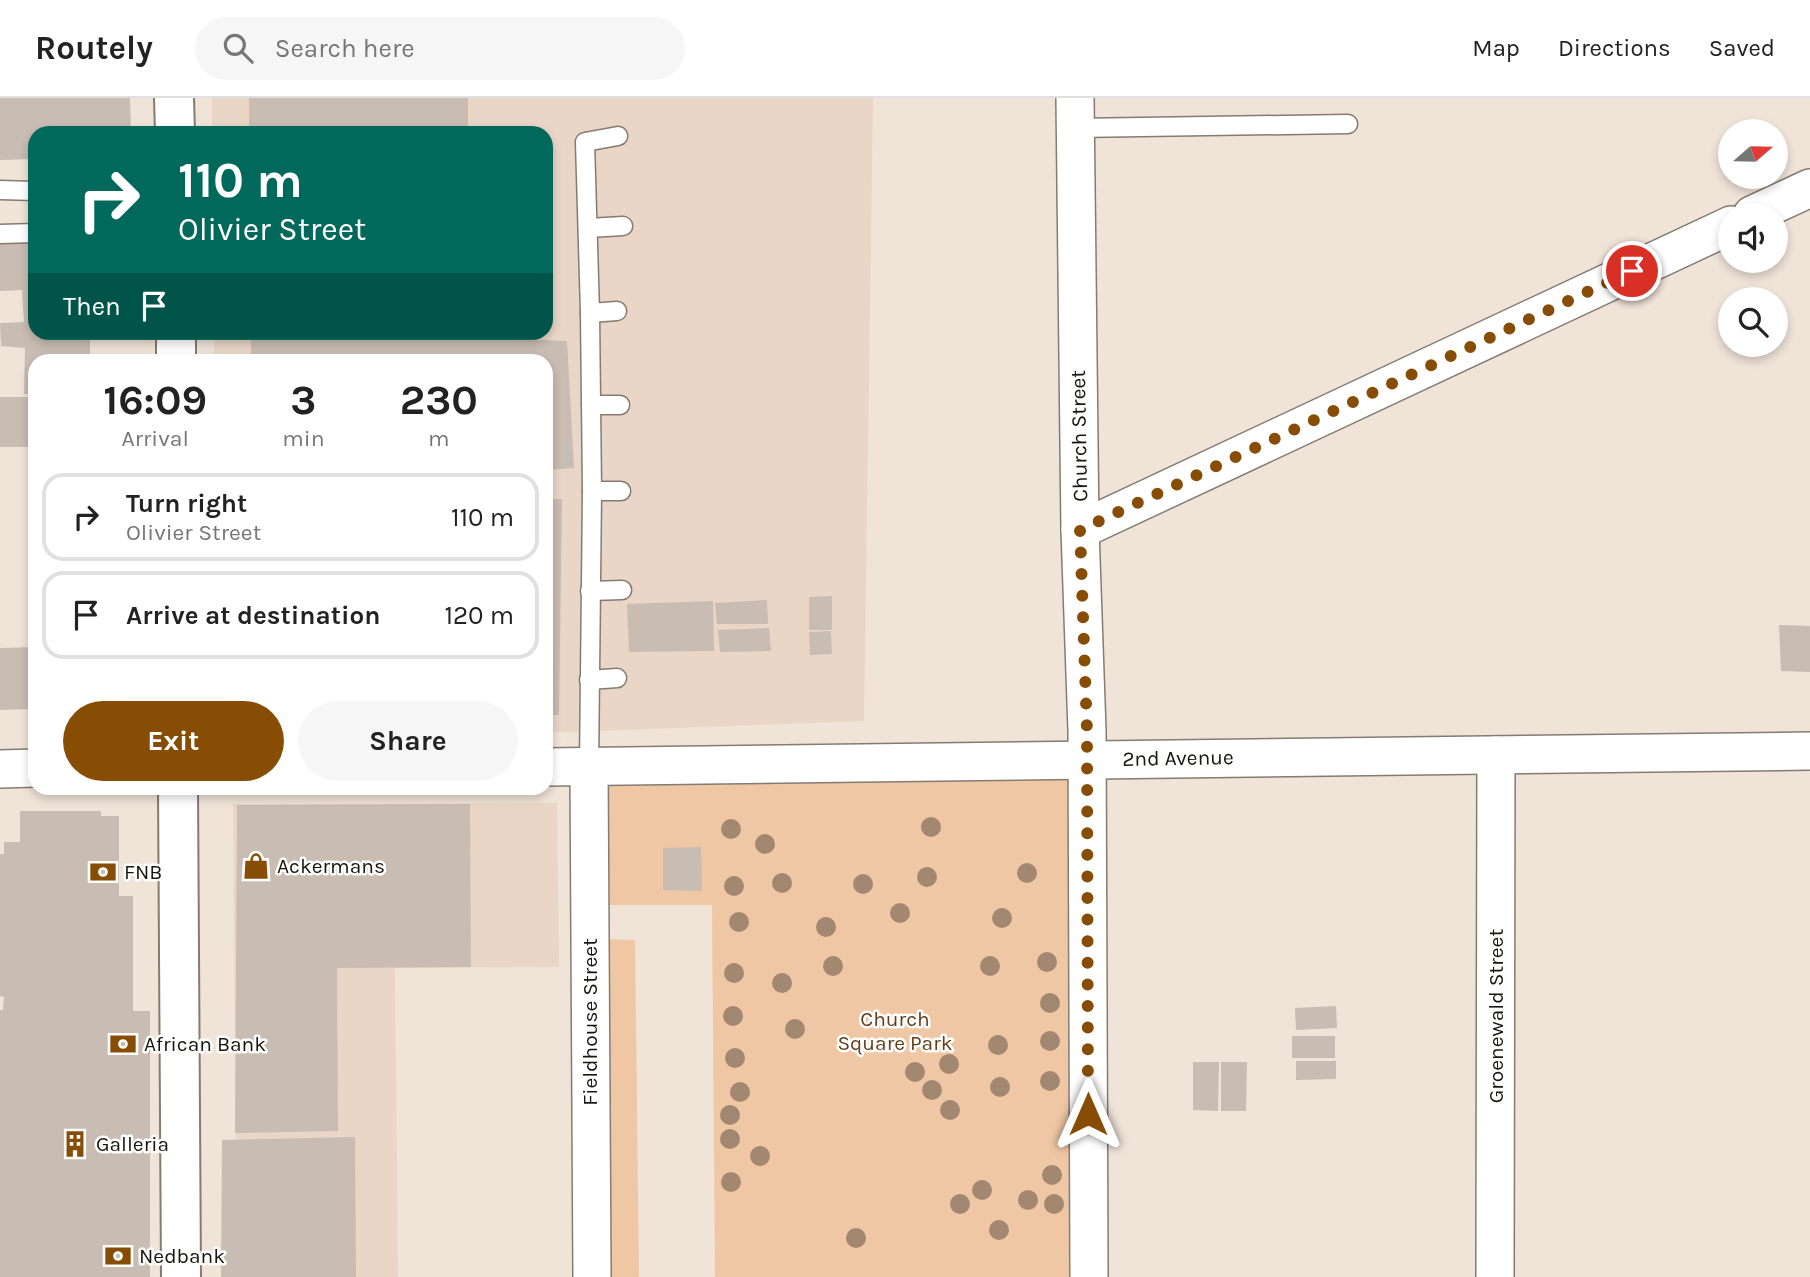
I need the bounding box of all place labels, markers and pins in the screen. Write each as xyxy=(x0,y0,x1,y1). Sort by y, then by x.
pin xyxy=(1602,241,1662,301)
shop icon: Ackermans xyxy=(241,851,271,881)
place label: Ackermans xyxy=(277,854,385,878)
bank icon: FNB xyxy=(88,857,118,887)
place label: FNB xyxy=(124,860,162,884)
bank icon: African Bank xyxy=(108,1029,138,1059)
place label: African Bank xyxy=(144,1032,266,1056)
building icon: Galleria xyxy=(60,1129,90,1159)
place label: Galleria xyxy=(96,1132,169,1156)
bank icon: Nedbank xyxy=(103,1241,133,1271)
place label: Nedbank xyxy=(139,1244,225,1268)

